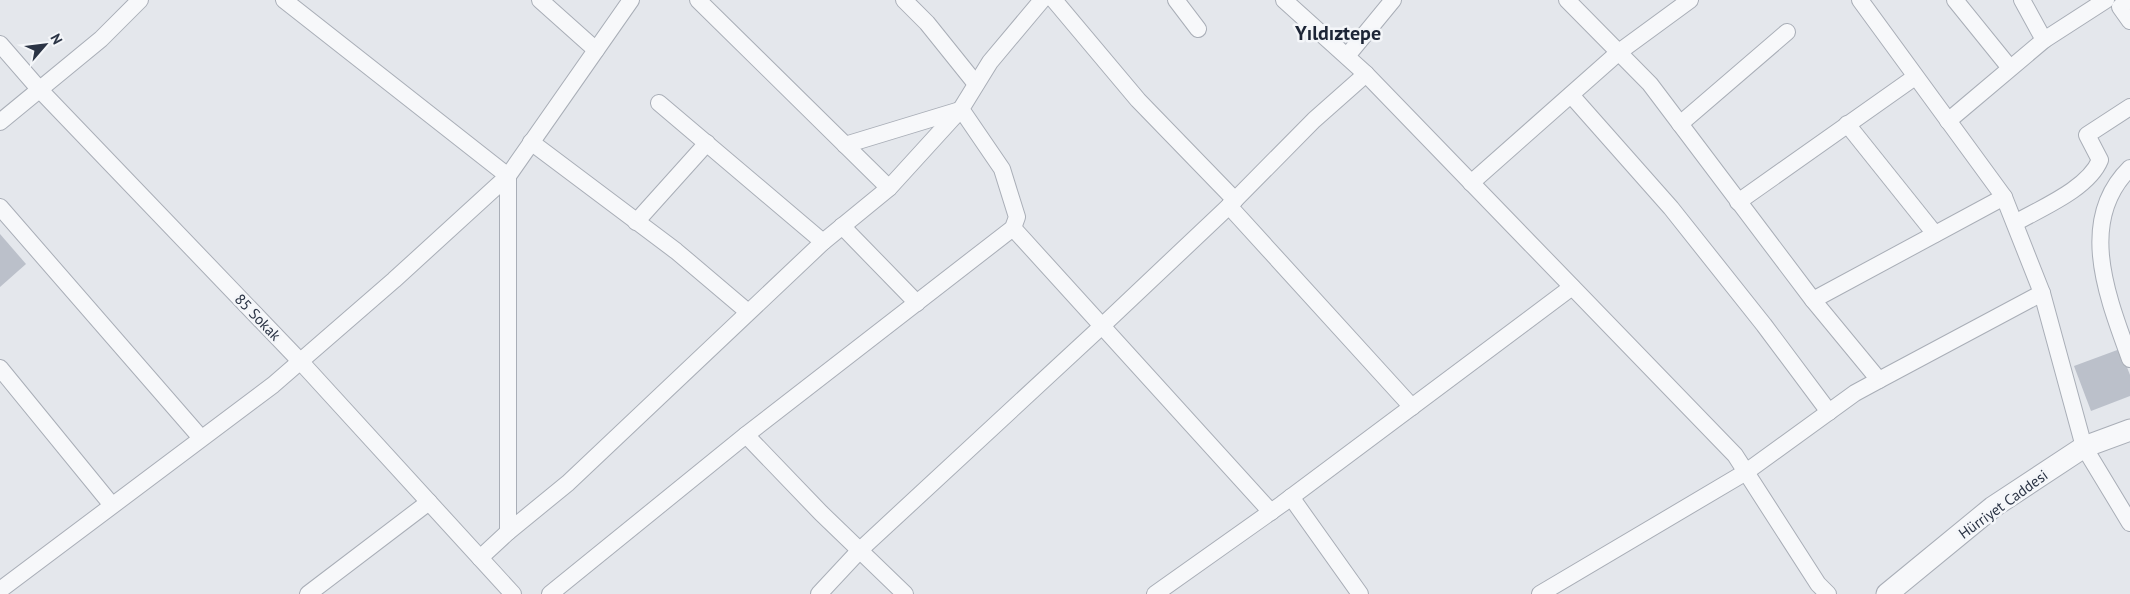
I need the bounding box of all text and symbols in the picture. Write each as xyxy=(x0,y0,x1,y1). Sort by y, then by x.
north arrow xyxy=(20,20,70,70)
district label: Yıldıztepe xyxy=(1294,20,1381,46)
text: N xyxy=(46,31,67,47)
street label: 85 Sokak xyxy=(231,289,286,345)
street label: Hürriyet Caddesi xyxy=(1955,465,2051,543)

